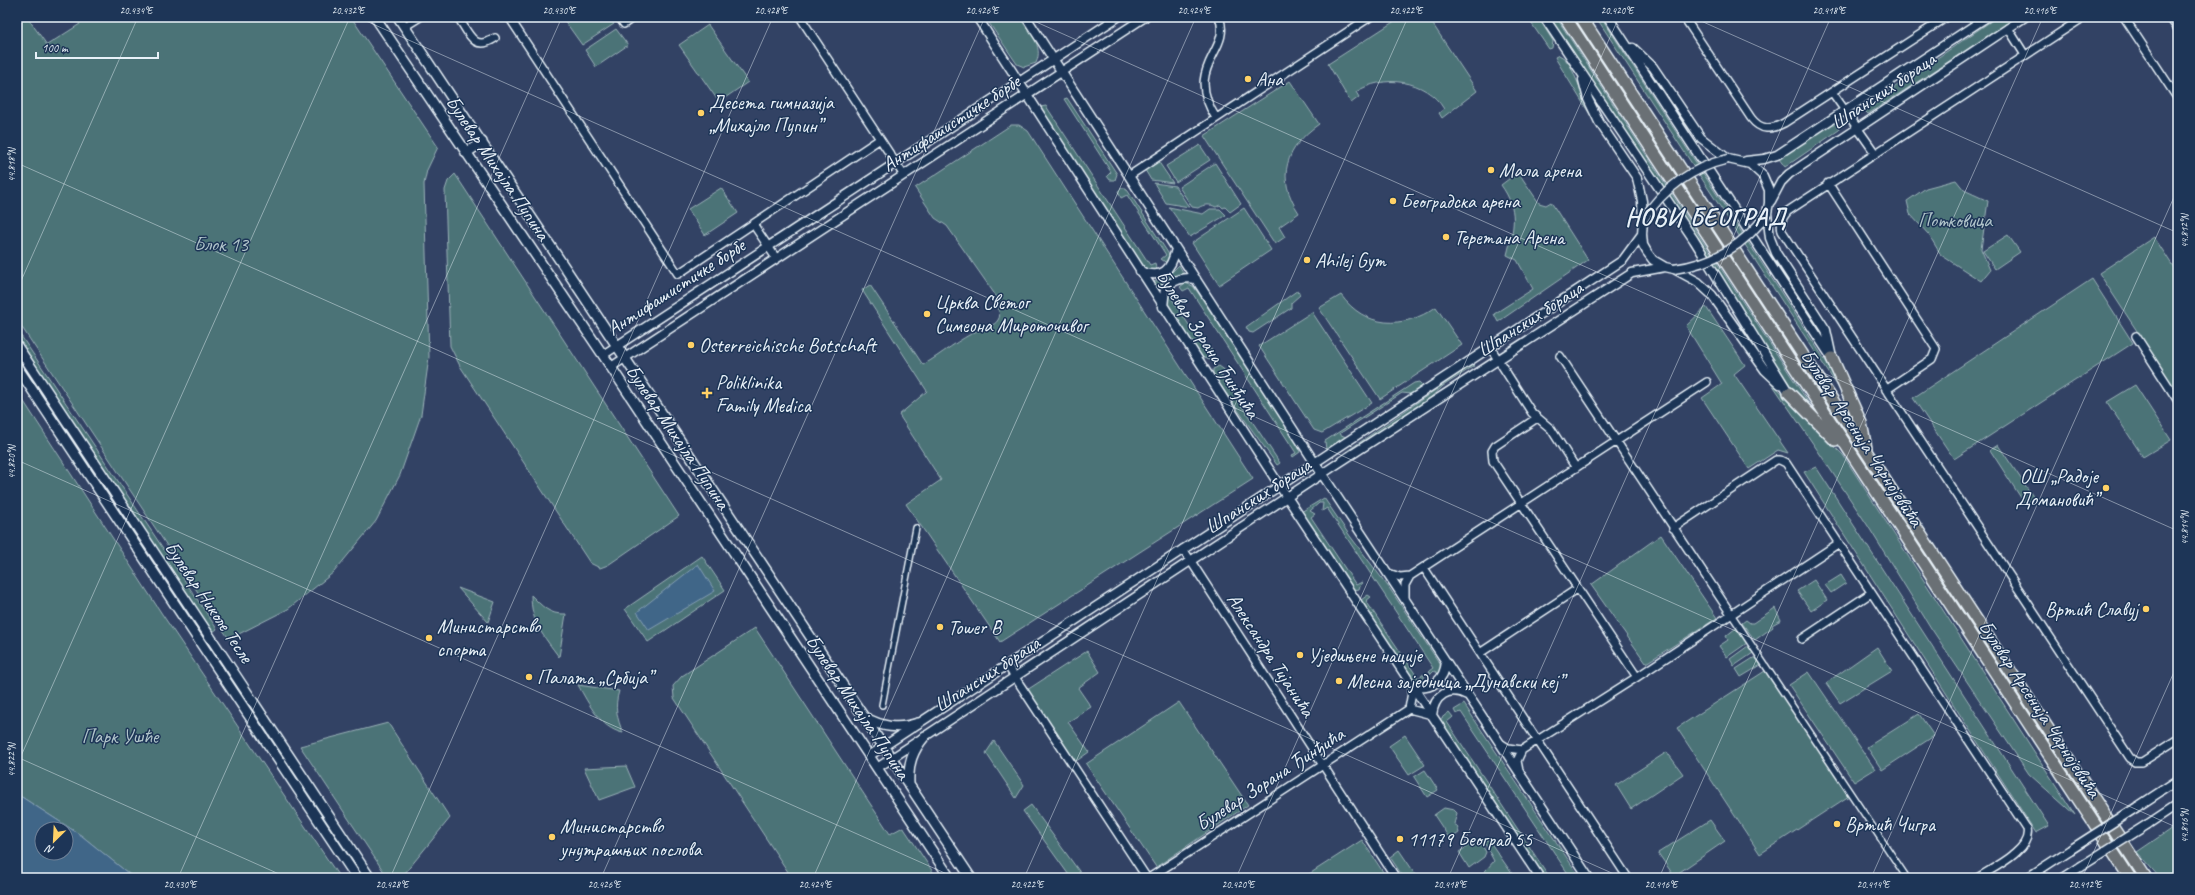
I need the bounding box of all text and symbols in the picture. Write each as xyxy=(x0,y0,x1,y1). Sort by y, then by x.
text: 20.434°E xyxy=(120,4,154,17)
text: 20.432°E xyxy=(332,4,366,17)
text: 20.430°E xyxy=(543,4,577,17)
text: 20.428°E xyxy=(755,4,789,17)
text: 20.426°E xyxy=(966,4,1000,17)
text: 20.424°E xyxy=(1178,4,1212,17)
text: 20.422°E xyxy=(1390,4,1424,17)
text: 20.420°E xyxy=(1601,4,1635,17)
text: 20.418°E xyxy=(1813,4,1847,17)
text: 20.416°E xyxy=(2024,4,2058,17)
scale bar xyxy=(36,34,158,60)
text: 100 m xyxy=(42,40,69,56)
street label: Шпанских бораца xyxy=(1826,46,1942,135)
place label: Ана xyxy=(1256,67,1284,92)
street label: Антифашистичке борбе xyxy=(877,68,1026,177)
marker: Ана xyxy=(1243,74,1253,84)
place label: Десета гимназија „Михајло Пупин” xyxy=(709,90,835,138)
street label: Булевар Михајла Пупина xyxy=(440,91,556,246)
marker: Десета гимназија „Михајло Пупин” xyxy=(696,108,706,118)
text: 44.818°N xyxy=(5,146,18,182)
place label: Мала арена xyxy=(1499,158,1583,183)
marker: Мала арена xyxy=(1486,165,1496,175)
place label: Београдска арена xyxy=(1401,189,1521,214)
marker: Београдска арена xyxy=(1388,196,1398,206)
district label: НОВИ БЕОГРАД xyxy=(1625,202,1788,232)
park label: Потковица xyxy=(1918,208,1993,233)
text: 44.812°N xyxy=(2178,212,2191,248)
place label: Теретана Арена xyxy=(1454,225,1566,250)
park label: Блок 13 xyxy=(194,232,250,257)
street label: Антифашистичке борбе xyxy=(602,232,751,341)
marker: Теретана Арена xyxy=(1441,232,1451,242)
place label: Ahilej Gym xyxy=(1315,248,1387,273)
marker: Ahilej Gym xyxy=(1302,255,1312,265)
street label: Булевар Зорана Ђинђића xyxy=(1150,265,1266,425)
street label: Шпанских бораца xyxy=(1472,274,1589,362)
place label: Црква Светог Симеона Мироточивог xyxy=(935,290,1090,338)
marker: Црква Светог Симеона Мироточивог xyxy=(922,309,932,319)
place label: Osterreichische Botschaft xyxy=(699,333,878,358)
marker: Osterreichische Botschaft xyxy=(686,340,696,350)
street label: Булевар Арсенија Чарнојевића xyxy=(1795,345,1929,533)
street label: Булевар Михајла Пупина xyxy=(620,360,736,515)
place label: Poliklinika Family Medica xyxy=(716,370,813,418)
marker: Poliklinika Family Medica xyxy=(701,387,713,399)
text: 44.820°N xyxy=(5,443,18,479)
street label: Шпанских бораца xyxy=(1200,451,1317,539)
place label: ОШ „Радоје Домановић” xyxy=(2016,464,2103,512)
marker: ОШ „Радоје Домановић” xyxy=(2101,483,2111,493)
text: 44.814°N xyxy=(2178,509,2191,545)
street label: Булевар Николе Тесле xyxy=(159,536,260,669)
street label: Александра Тијанића xyxy=(1221,588,1321,723)
place label: Вртић Славуј xyxy=(2045,597,2140,622)
marker: Вртић Славуј xyxy=(2141,604,2151,614)
place label: Министарство спорта xyxy=(437,614,541,662)
place label: Tower B xyxy=(948,615,1003,640)
street label: Булевар Арсенија Чарнојевића xyxy=(1973,616,2107,804)
marker: Tower B xyxy=(935,622,945,632)
street label: Шпанских бораца xyxy=(929,629,1046,717)
street label: Булевар Михајла Пупина xyxy=(800,630,916,785)
marker: Министарство спорта xyxy=(424,633,434,643)
place label: Уједињене нације xyxy=(1308,643,1424,668)
marker: Уједињене нације xyxy=(1295,650,1305,660)
place label: Палата „Србија” xyxy=(537,665,657,690)
place label: Месна заједница „Дунавски кеј” xyxy=(1347,669,1568,694)
marker: Палата „Србија” xyxy=(524,672,534,682)
marker: Месна заједница „Дунавски кеј” xyxy=(1334,676,1344,686)
street label: Булевар Зорана Ђинђића xyxy=(1191,721,1351,837)
park label: Парк Ушће xyxy=(82,724,160,749)
text: 44.822°N xyxy=(5,741,18,777)
text: 44.816°N xyxy=(2178,807,2191,843)
place label: Вртић Чигра xyxy=(1845,812,1937,837)
place label: Министарство унутрашњих послова xyxy=(559,814,703,862)
marker: Вртић Чигра xyxy=(1832,819,1842,829)
north arrow xyxy=(34,821,74,861)
place label: 11179 Београд 55 xyxy=(1408,827,1533,852)
marker: Министарство унутрашњих послова xyxy=(547,832,557,842)
marker: 11179 Београд 55 xyxy=(1395,834,1405,844)
text: N xyxy=(42,841,56,858)
text: 20.430°E xyxy=(164,878,198,891)
text: 20.428°E xyxy=(376,878,410,891)
text: 20.426°E xyxy=(588,878,622,891)
text: 20.424°E xyxy=(799,878,833,891)
text: 20.422°E xyxy=(1011,878,1045,891)
text: 20.420°E xyxy=(1222,878,1256,891)
text: 20.418°E xyxy=(1434,878,1468,891)
text: 20.416°E xyxy=(1645,878,1679,891)
text: 20.414°E xyxy=(1857,878,1891,891)
text: 20.412°E xyxy=(2069,878,2103,891)

